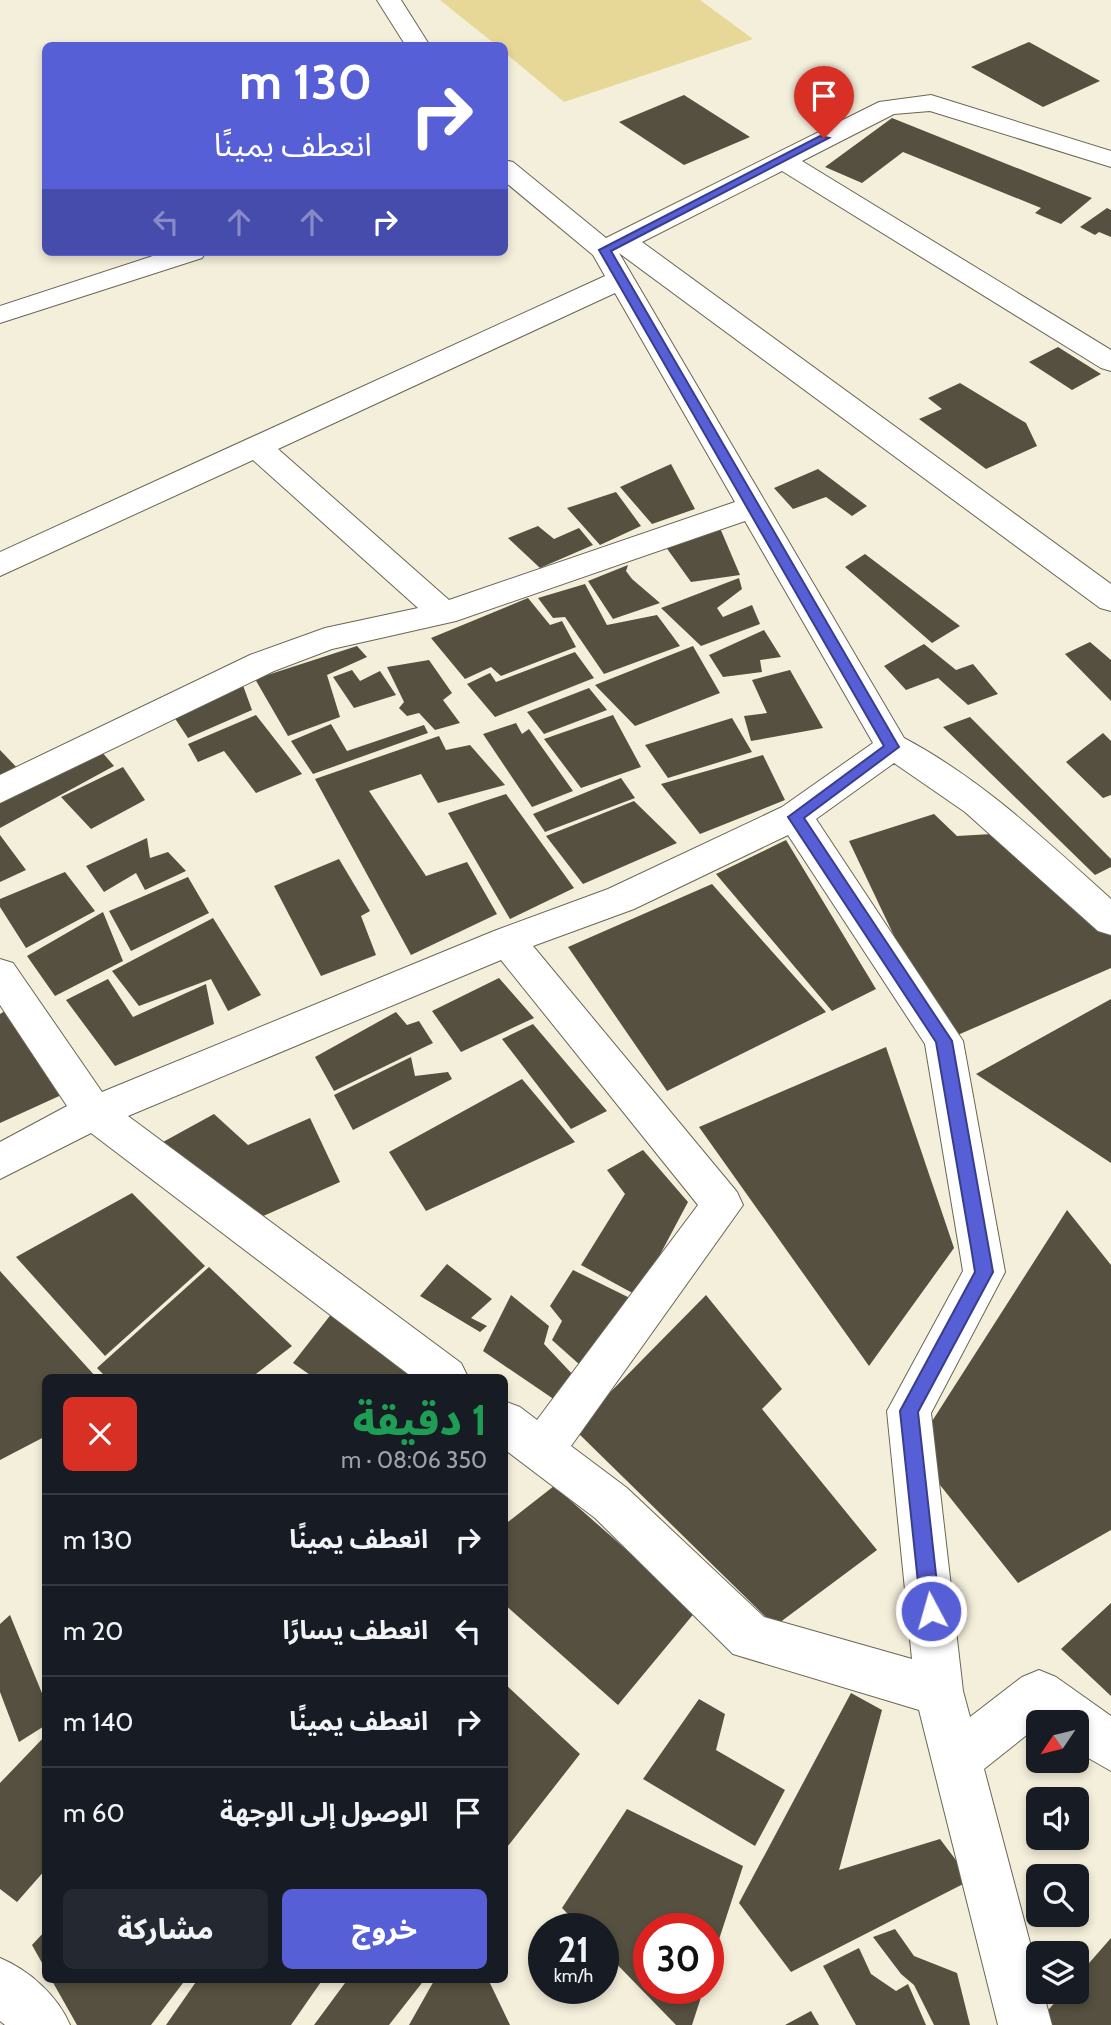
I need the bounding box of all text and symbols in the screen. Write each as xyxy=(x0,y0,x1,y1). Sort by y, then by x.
text: 130 m xyxy=(239,52,372,111)
pin xyxy=(794,66,854,138)
icon: right xyxy=(396,70,487,161)
icon: arrive xyxy=(805,77,843,115)
text: انعطف يمينًا xyxy=(214,125,372,164)
icon: left xyxy=(147,203,185,241)
icon: ahead xyxy=(220,203,258,241)
icon: ahead xyxy=(293,203,331,241)
icon: right xyxy=(366,203,404,241)
text: 1 دقيقة xyxy=(352,1394,487,1446)
button: close xyxy=(63,1397,137,1471)
text: 350 m · 08:06 xyxy=(341,1446,487,1474)
icon: right xyxy=(449,1521,487,1559)
text: انعطف يمينًا xyxy=(289,1523,428,1555)
text: 130 m xyxy=(63,1524,132,1556)
position arrow xyxy=(894,1574,968,1648)
icon: left xyxy=(449,1612,487,1650)
text: انعطف يسارًا xyxy=(282,1614,428,1646)
text: 20 m xyxy=(63,1615,123,1647)
icon: right xyxy=(449,1703,487,1741)
text: انعطف يمينًا xyxy=(289,1705,428,1737)
text: 140 m xyxy=(63,1706,133,1738)
north arrow xyxy=(1026,1710,1088,1773)
map controls xyxy=(1026,1710,1089,2004)
button: sound xyxy=(1026,1787,1089,1850)
icon: arrive xyxy=(449,1794,487,1832)
text: الوصول إلى الوجهة xyxy=(220,1796,428,1828)
text: 60 m xyxy=(63,1797,125,1829)
button: search xyxy=(1026,1864,1089,1927)
button: مشاركة xyxy=(63,1889,268,1969)
button: خروج xyxy=(282,1889,487,1969)
speed limit sign: 30 xyxy=(633,1913,724,2004)
text: 21 xyxy=(558,1928,589,1971)
button: layers xyxy=(1026,1941,1089,2004)
text: km/h xyxy=(554,1965,593,1987)

